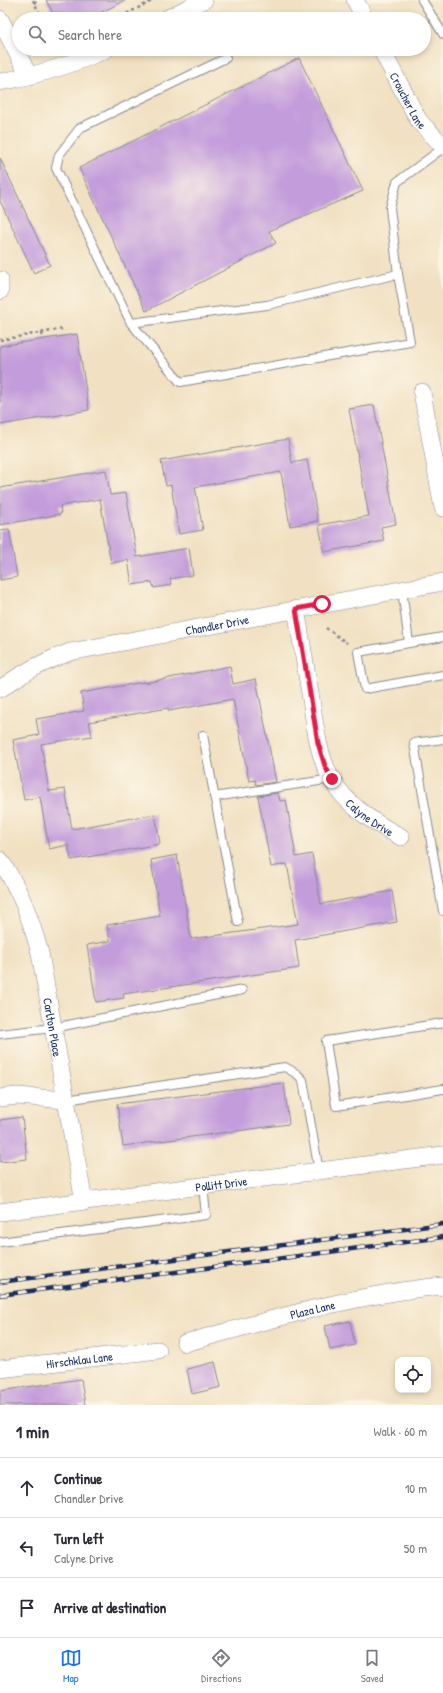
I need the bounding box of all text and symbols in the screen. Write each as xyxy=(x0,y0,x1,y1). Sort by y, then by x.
search box xyxy=(12,12,431,56)
icon: search xyxy=(26,23,48,45)
text: Search here xyxy=(58,24,122,45)
street label: Croucher Lane xyxy=(386,69,431,133)
route start xyxy=(313,595,331,613)
street label: Chandler Drive xyxy=(184,610,250,639)
route end xyxy=(323,770,341,788)
street label: Calyne Drive xyxy=(342,794,397,840)
street label: Carlton Place xyxy=(40,996,67,1058)
street label: Pollitt Drive xyxy=(194,1172,248,1195)
street label: Plaza Lane xyxy=(288,1295,337,1323)
street label: Hirschklau Lane xyxy=(45,1347,114,1372)
map controls xyxy=(395,1357,431,1393)
button: locate xyxy=(395,1357,431,1393)
text: 1 min xyxy=(16,1420,49,1443)
text: Walk · 60 m xyxy=(374,1422,427,1440)
text: Continue xyxy=(54,1468,102,1489)
icon: ahead xyxy=(16,1477,38,1499)
text: 10 m xyxy=(405,1479,427,1497)
text: Chandler Drive xyxy=(54,1489,124,1507)
text: Turn left xyxy=(54,1528,104,1549)
icon: left xyxy=(16,1537,38,1559)
text: 50 m xyxy=(404,1539,427,1557)
text: Calyne Drive xyxy=(54,1549,114,1567)
icon: arrive xyxy=(16,1597,38,1619)
text: Arrive at destination xyxy=(54,1597,166,1618)
tab: Map xyxy=(60,1647,82,1685)
tab: Directions xyxy=(201,1647,242,1685)
tab: Saved xyxy=(361,1647,383,1685)

